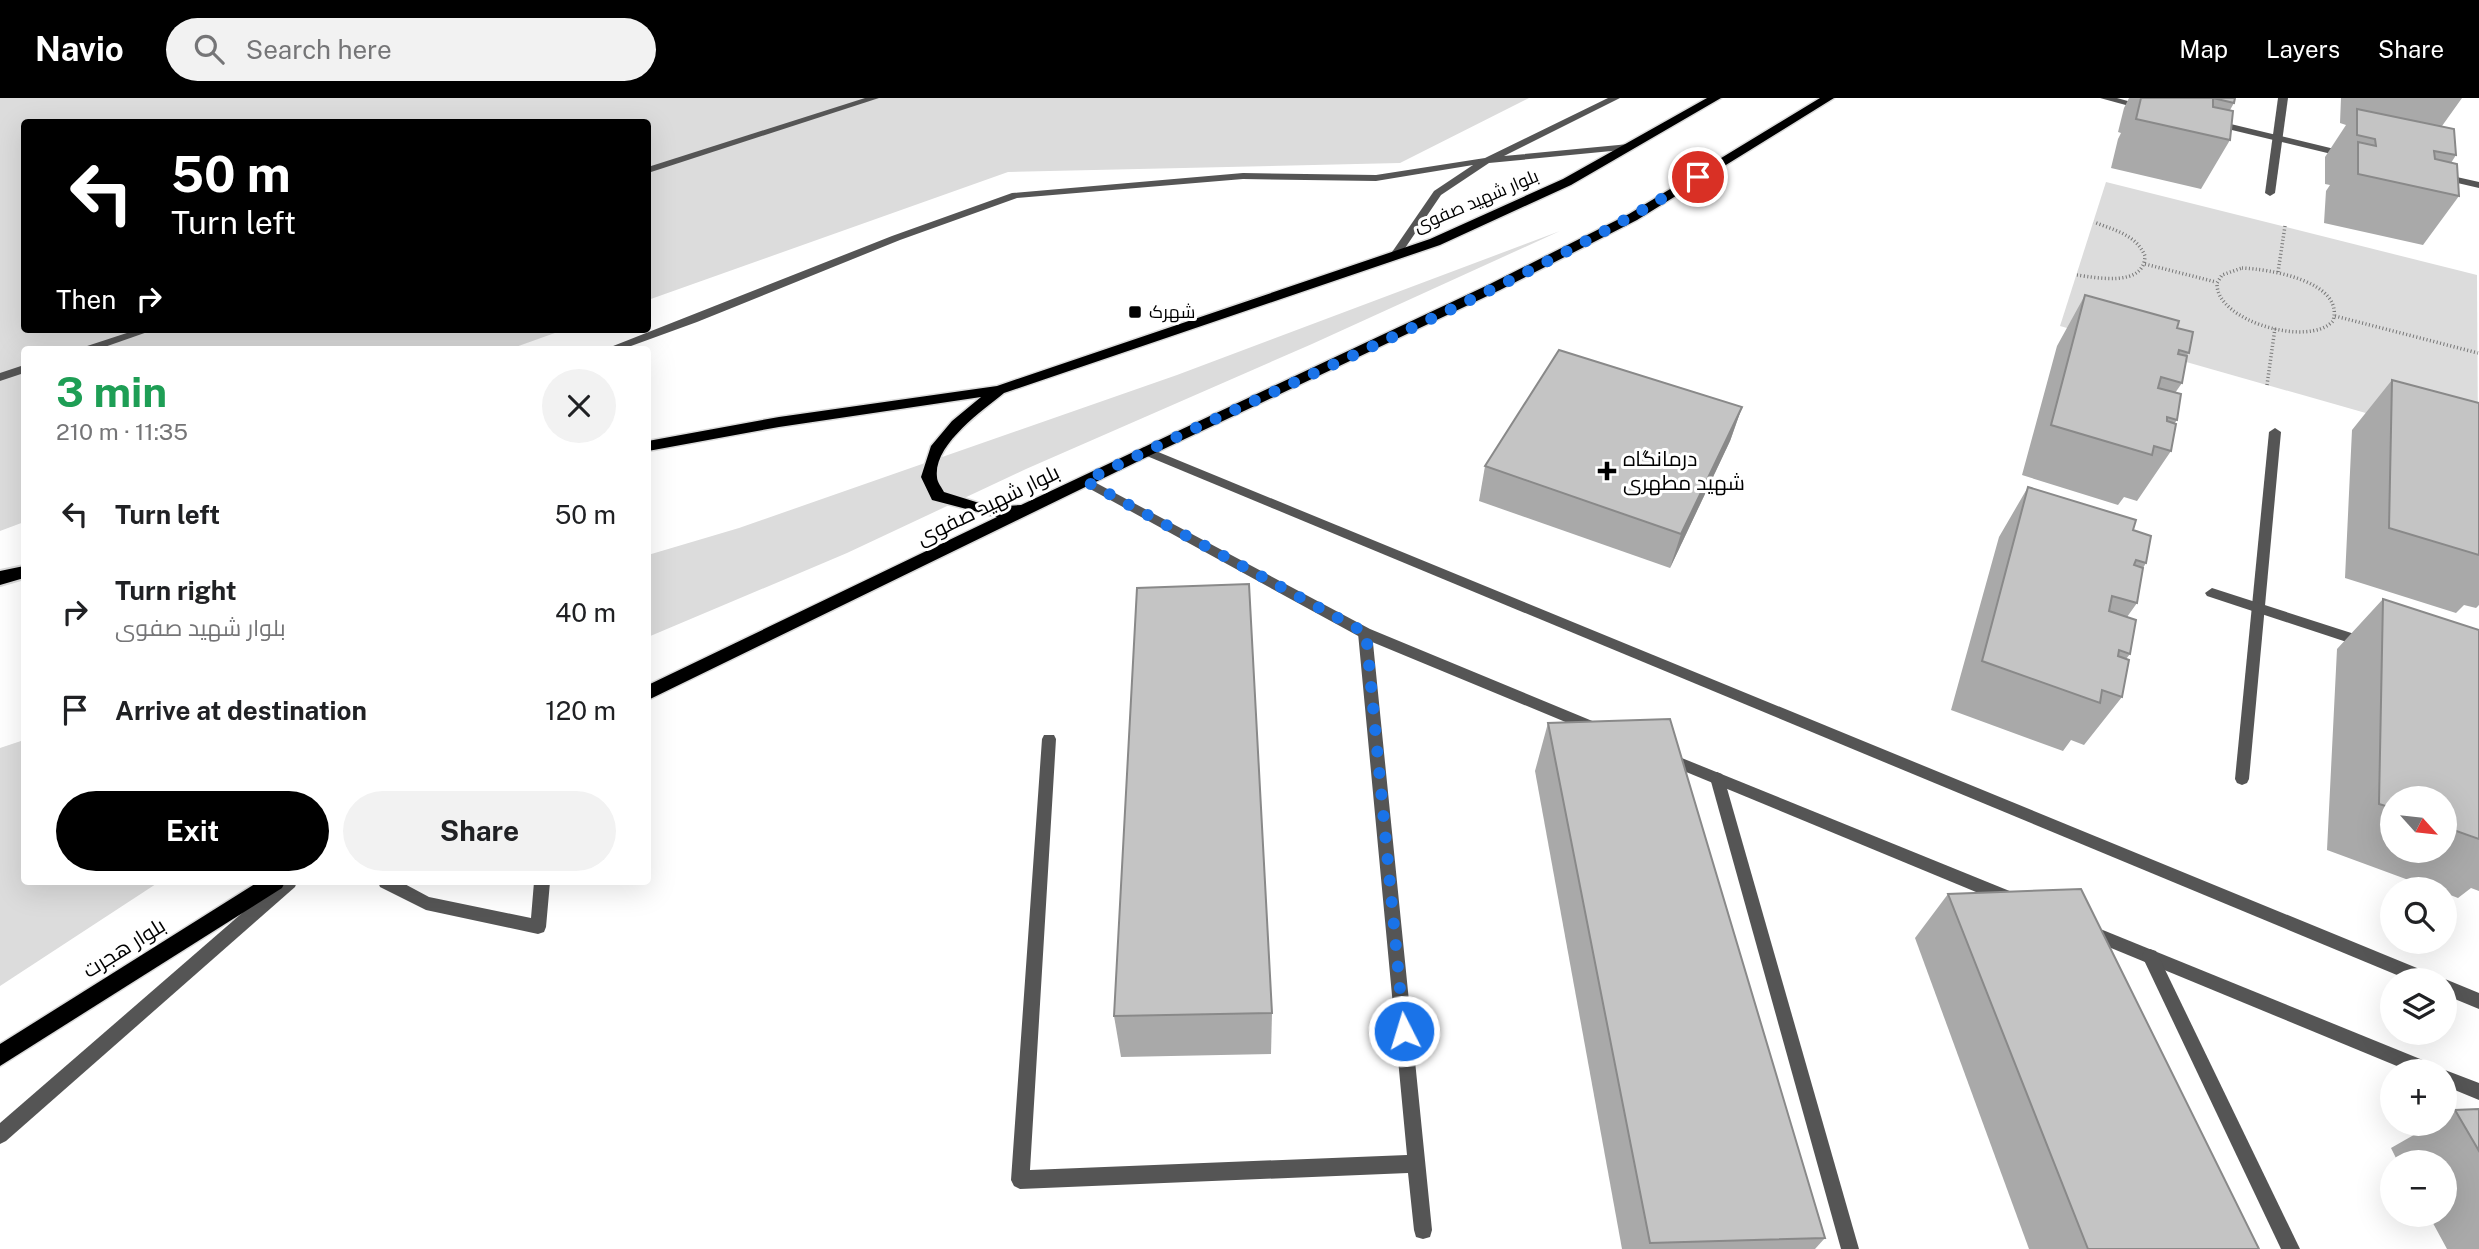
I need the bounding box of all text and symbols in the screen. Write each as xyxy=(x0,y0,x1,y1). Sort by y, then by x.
search box xyxy=(166,18,656,81)
text: Navio xyxy=(35,30,124,68)
icon: search xyxy=(190,30,228,68)
text: Search here xyxy=(246,34,392,65)
text: Map xyxy=(2179,35,2228,63)
text: Layers xyxy=(2266,35,2340,63)
text: Share xyxy=(2378,35,2444,63)
text: 50 m xyxy=(171,145,291,203)
icon: left xyxy=(56,147,147,238)
pin xyxy=(1668,147,1728,207)
icon: arrive xyxy=(1679,158,1717,196)
street label: بلوار شهید صفوی xyxy=(1410,165,1542,237)
text: Turn left xyxy=(171,204,296,241)
icon: right xyxy=(130,280,168,318)
text: Then xyxy=(56,284,116,315)
place label: شهرک xyxy=(1149,301,1195,323)
marker: شهرک xyxy=(1127,304,1143,320)
text: 3 min xyxy=(56,367,167,416)
button: close xyxy=(542,369,616,443)
text: 210 m · 11:35 xyxy=(56,418,188,445)
place label: درمانگاه شهید مطهری xyxy=(1623,446,1745,496)
street label: بلوار شهید صفوی xyxy=(912,459,1064,551)
marker: درمانگاه شهید مطهری xyxy=(1597,461,1617,481)
icon: left xyxy=(56,495,94,533)
text: Turn left xyxy=(115,499,220,530)
text: 50 m xyxy=(555,499,616,530)
text: Turn right xyxy=(115,575,237,606)
icon: right xyxy=(56,593,94,631)
text: 40 m xyxy=(555,597,616,628)
text: بلوار شهید صفوی xyxy=(115,614,286,641)
icon: arrive xyxy=(56,691,94,729)
text: Arrive at destination xyxy=(115,695,367,726)
text: 120 m xyxy=(545,695,616,726)
north arrow xyxy=(2380,786,2457,863)
map controls xyxy=(2380,786,2457,1227)
button: Exit xyxy=(56,791,329,871)
button: Share xyxy=(343,791,616,871)
button: search xyxy=(2380,877,2457,954)
street label: بلوار هجرت xyxy=(78,912,170,983)
button: layers xyxy=(2380,968,2457,1045)
position arrow xyxy=(1367,994,1441,1068)
button: + xyxy=(2380,1059,2457,1136)
button: − xyxy=(2380,1150,2457,1227)

